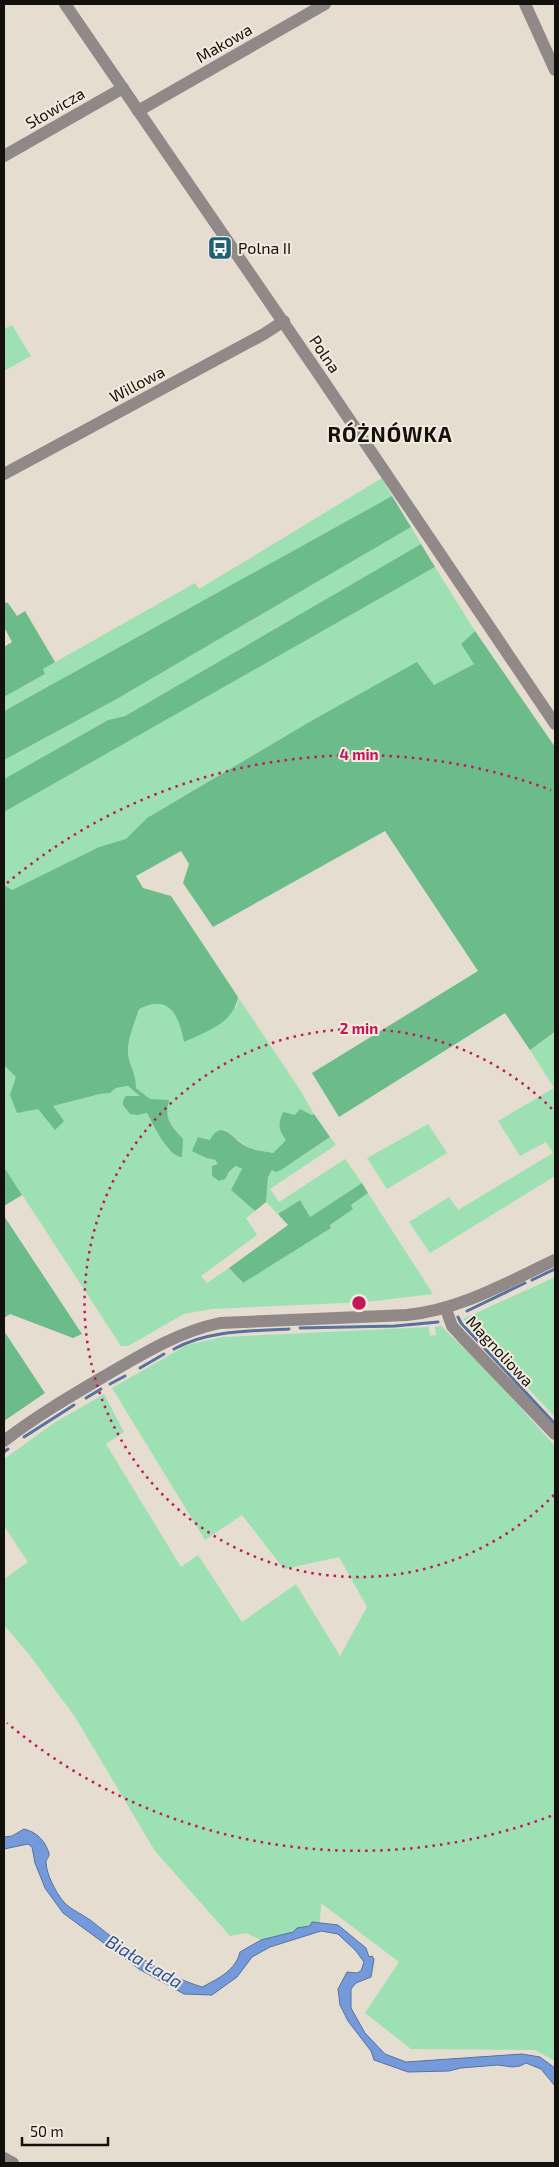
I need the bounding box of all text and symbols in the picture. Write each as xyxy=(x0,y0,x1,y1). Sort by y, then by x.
street label: Makowa xyxy=(192,19,255,66)
street label: Słowicza xyxy=(22,83,88,132)
bus stop icon: Polna II xyxy=(207,235,233,261)
place label: Polna II xyxy=(238,238,291,257)
street label: Polna xyxy=(306,331,345,376)
street label: Willowa xyxy=(106,361,168,406)
district label: RÓŻNÓWKA xyxy=(327,421,453,446)
text: 4 min xyxy=(339,745,379,763)
text: 2 min xyxy=(340,1019,378,1037)
centre of rings xyxy=(350,1294,368,1312)
street label: Magnoliowa xyxy=(463,1311,538,1390)
water label: Biała Łada xyxy=(102,1930,187,1993)
scale bar xyxy=(22,2114,109,2146)
text: 50 m xyxy=(30,2122,64,2140)

